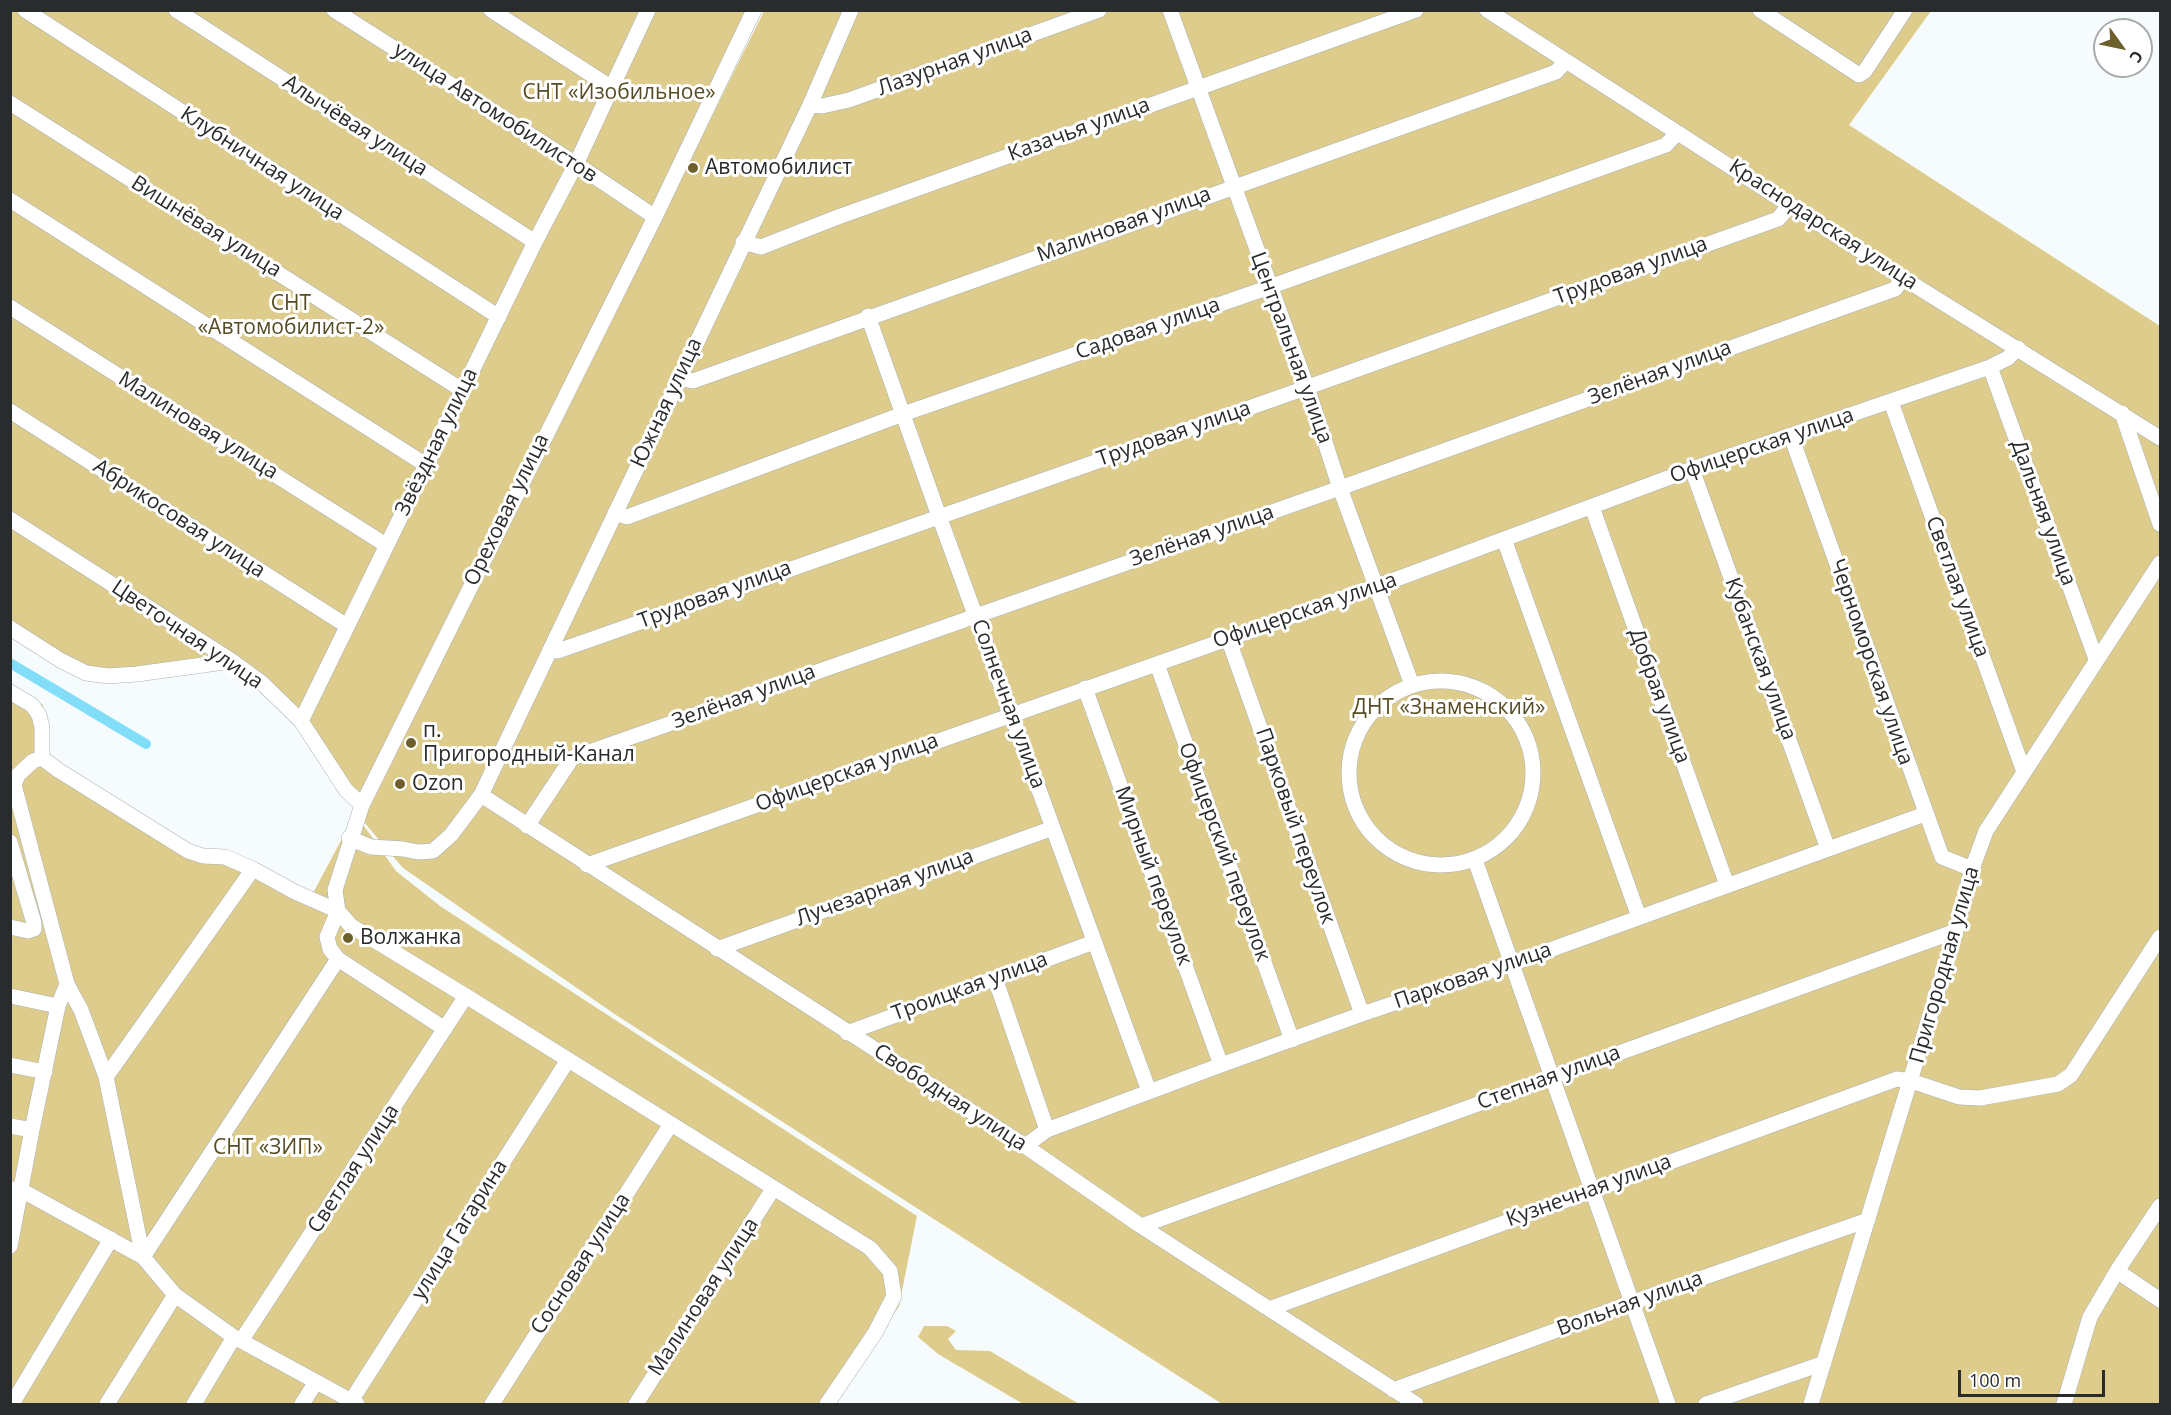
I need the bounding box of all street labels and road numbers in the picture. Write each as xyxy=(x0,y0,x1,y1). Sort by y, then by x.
street label: Лазурная улица xyxy=(874,22,1036,102)
street label: улица Автомобилистов xyxy=(388,38,602,188)
street label: Алычёвая улица xyxy=(278,70,432,182)
street label: Казачья улица xyxy=(1005,93,1153,167)
street label: Клубничная улица xyxy=(175,102,349,226)
street label: Краснодарская улица xyxy=(1724,154,1922,296)
street label: Вишнёвая улица xyxy=(126,171,286,283)
street label: Малиновая улица xyxy=(1034,182,1214,268)
street label: Трудовая улица xyxy=(1551,232,1711,310)
street label: Центральная улица xyxy=(1245,249,1337,447)
street label: Садовая улица xyxy=(1072,292,1224,366)
street label: Южная улица xyxy=(626,334,708,472)
street label: Зелёная улица xyxy=(1585,335,1735,411)
street label: Звёздная улица xyxy=(390,364,484,520)
street label: Малиновая улица xyxy=(114,367,282,485)
street label: Трудовая улица xyxy=(1094,396,1254,472)
street label: Офицерская улица xyxy=(1667,403,1857,489)
street label: Ореховая улица xyxy=(459,430,555,590)
street label: Дальняя улица xyxy=(2005,437,2081,589)
street label: Абрикосовая улица xyxy=(88,454,270,584)
street label: Зелёная улица xyxy=(1127,500,1277,572)
street label: Светлая улица xyxy=(1920,513,1994,661)
street label: Трудовая улица xyxy=(635,556,795,634)
street label: Черноморская улица xyxy=(1824,556,1918,768)
street label: Офицерская улица xyxy=(1210,568,1400,654)
street label: Кубанская улица xyxy=(1719,574,1801,744)
street label: Цветочная улица xyxy=(106,575,268,695)
street label: Солнечная улица xyxy=(966,616,1050,792)
street label: Добрая улица xyxy=(1623,625,1695,767)
street label: Зелёная улица xyxy=(669,659,819,735)
street label: Парковый переулок xyxy=(1250,725,1340,927)
street label: Офицерская улица xyxy=(752,728,942,818)
street label: Офицерский переулок xyxy=(1173,739,1275,965)
street label: Мирный переулок xyxy=(1109,783,1197,969)
street label: Лучезарная улица xyxy=(793,844,977,932)
street label: Пригородная улица xyxy=(1905,864,1985,1066)
street label: Парковая улица xyxy=(1391,937,1555,1015)
street label: Троицкая улица xyxy=(889,947,1051,1027)
street label: Свободная улица xyxy=(869,1039,1031,1157)
street label: Степная улица xyxy=(1474,1040,1624,1116)
street label: Светлая улица xyxy=(303,1100,405,1238)
street label: Кузнечная улица xyxy=(1503,1149,1675,1233)
street label: улица Гагарина xyxy=(407,1155,513,1305)
street label: Сосновая улица xyxy=(526,1189,636,1339)
street label: Малиновая улица xyxy=(644,1213,764,1381)
street label: Вольная улица xyxy=(1554,1266,1706,1342)

